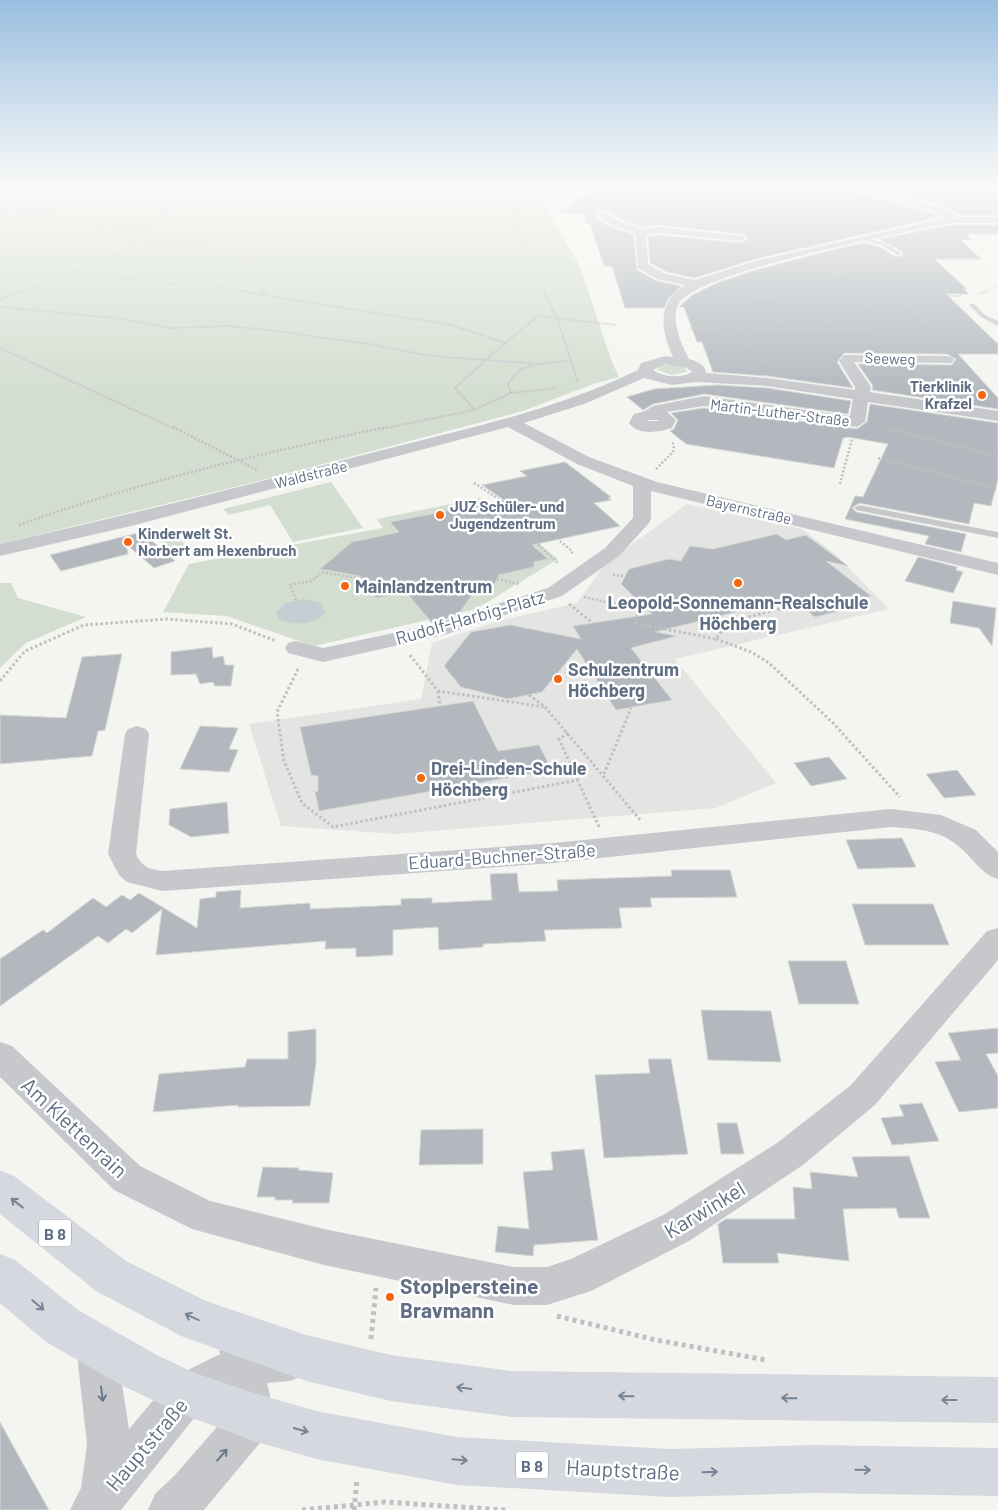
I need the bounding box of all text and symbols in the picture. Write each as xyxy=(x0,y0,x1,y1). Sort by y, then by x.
street label: Seeweg xyxy=(864,348,916,368)
place label: Tierklinik Krafzel xyxy=(910,377,972,412)
marker: Tierklinik Krafzel xyxy=(976,389,988,401)
street label: Martin-Luther-Straße xyxy=(709,395,851,429)
street label: Waldstraße xyxy=(273,456,349,492)
street label: Bayernstraße xyxy=(704,490,794,528)
place label: JUZ Schüler- und Jugendzentrum xyxy=(450,497,564,532)
marker: JUZ Schüler- und Jugendzentrum xyxy=(434,509,446,521)
place label: Kinderwelt St. Norbert am Hexenbruch xyxy=(138,524,297,559)
marker: Kinderwelt St. Norbert am Hexenbruch xyxy=(122,536,134,548)
place label: Mainlandzentrum xyxy=(355,575,492,597)
marker: Leopold-Sonnemann-Realschule Höchberg xyxy=(732,577,744,589)
marker: Mainlandzentrum xyxy=(339,580,351,592)
street label: Rudolf-Harbig-Platz xyxy=(393,585,547,649)
place label: Leopold-Sonnemann-Realschule Höchberg xyxy=(607,591,869,634)
place label: Schulzentrum Höchberg xyxy=(568,658,679,701)
marker: Schulzentrum Höchberg xyxy=(552,673,564,685)
place label: Drei-Linden-Schule Höchberg xyxy=(431,757,587,800)
marker: Drei-Linden-Schule Höchberg xyxy=(415,772,427,784)
street label: Eduard-Buchner-Straße xyxy=(408,838,596,874)
street label: Am Klettenrain xyxy=(17,1072,133,1182)
street label: Karwinkel xyxy=(659,1175,749,1243)
one-way arrow xyxy=(11,1198,24,1209)
road number: B 8 xyxy=(39,1220,71,1246)
place label: Stoplpersteine Bravmann xyxy=(400,1273,538,1322)
marker: Stoplpersteine Bravmann xyxy=(384,1291,396,1303)
one-way arrow xyxy=(31,1300,44,1311)
one-way arrow xyxy=(184,1312,199,1322)
one-way arrow xyxy=(457,1383,473,1393)
one-way arrow xyxy=(98,1386,108,1402)
one-way arrow xyxy=(619,1391,635,1401)
street label: Hauptstraße xyxy=(100,1392,192,1496)
one-way arrow xyxy=(781,1394,797,1403)
one-way arrow xyxy=(942,1395,958,1405)
one-way arrow xyxy=(292,1426,308,1435)
one-way arrow xyxy=(216,1449,227,1462)
road number: B 8 xyxy=(516,1452,548,1478)
street label: Hauptstraße xyxy=(565,1454,681,1484)
one-way arrow xyxy=(452,1456,468,1465)
one-way arrow xyxy=(854,1465,871,1475)
one-way arrow xyxy=(702,1467,718,1477)

